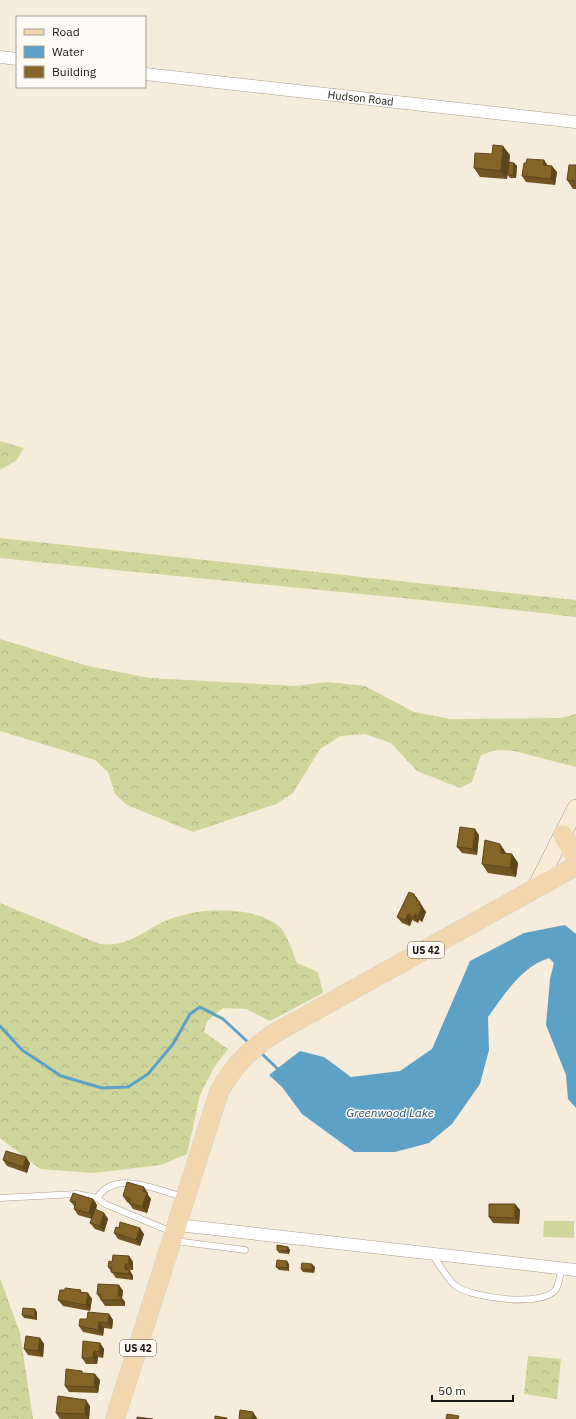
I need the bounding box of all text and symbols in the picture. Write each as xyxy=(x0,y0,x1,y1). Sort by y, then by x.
legend xyxy=(16,16,146,88)
text: Road xyxy=(52,24,80,39)
text: Water xyxy=(52,44,85,59)
text: Building xyxy=(52,64,97,79)
street label: Hudson Road xyxy=(327,87,394,109)
road number: US 42 xyxy=(408,942,444,958)
water label: Greenwood Lake xyxy=(346,1105,434,1120)
road number: US 42 xyxy=(120,1340,156,1356)
scale bar xyxy=(432,1377,513,1403)
text: 50 m xyxy=(438,1383,466,1398)

